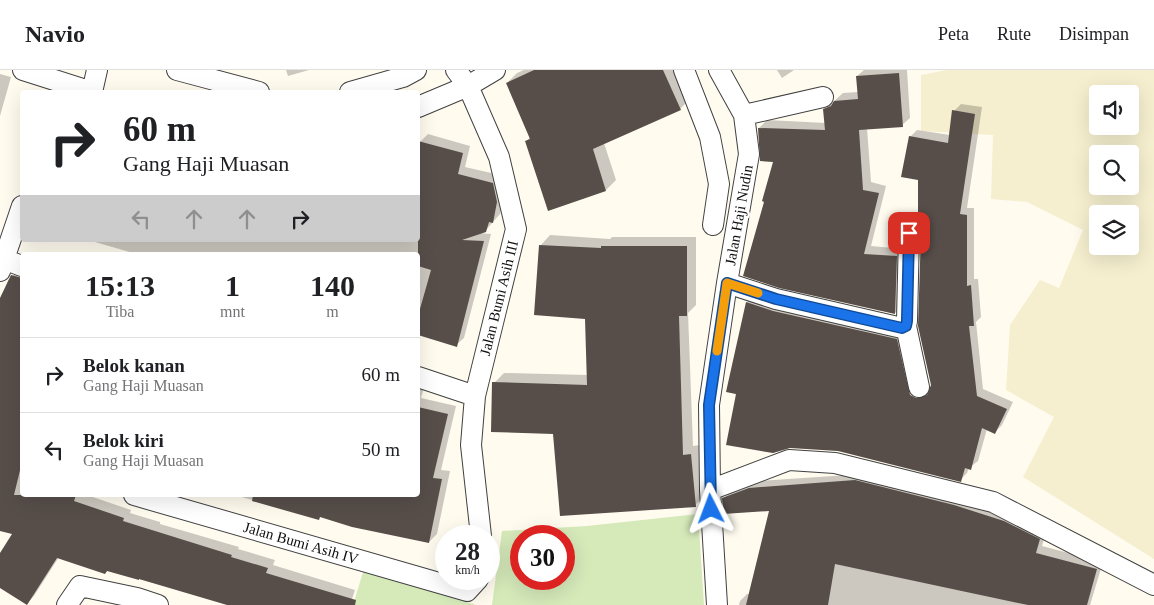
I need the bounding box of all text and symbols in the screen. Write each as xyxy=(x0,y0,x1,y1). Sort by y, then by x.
text: Navio xyxy=(25,21,85,47)
text: Peta xyxy=(938,24,969,44)
text: Rute xyxy=(997,24,1031,44)
text: Disimpan xyxy=(1059,24,1129,44)
map controls xyxy=(1089,85,1139,255)
button: sound xyxy=(1089,85,1139,135)
icon: right xyxy=(40,110,105,175)
text: 60 m xyxy=(123,110,196,149)
button: search xyxy=(1089,145,1139,195)
text: Gang Haji Muasan xyxy=(123,151,289,176)
street label: Jalan Haji Nudin xyxy=(722,163,756,266)
icon: left xyxy=(127,205,155,233)
icon: ahead xyxy=(180,205,208,233)
icon: ahead xyxy=(233,205,261,233)
icon: right xyxy=(286,205,314,233)
button: layers xyxy=(1089,205,1139,255)
pin xyxy=(888,212,930,254)
icon: arrive xyxy=(895,219,923,247)
street label: Jalan Bumi Asih III xyxy=(477,239,521,357)
text: 15:13 xyxy=(85,269,155,302)
text: 1 xyxy=(225,269,240,302)
text: 140 xyxy=(310,269,355,302)
text: Tiba xyxy=(106,303,134,320)
text: mnt xyxy=(220,303,245,320)
text: m xyxy=(326,303,339,320)
text: Belok kanan xyxy=(83,355,185,376)
icon: right xyxy=(40,361,68,389)
text: 60 m xyxy=(361,364,400,385)
text: Gang Haji Muasan xyxy=(83,377,204,394)
text: Belok kiri xyxy=(83,430,164,451)
icon: left xyxy=(40,436,68,464)
text: 50 m xyxy=(361,439,400,460)
text: Gang Haji Muasan xyxy=(83,452,204,469)
position arrow xyxy=(684,482,736,534)
street label: Jalan Bumi Asih IV xyxy=(242,519,360,567)
speed limit sign: 30 xyxy=(510,525,575,590)
text: 28 xyxy=(455,538,480,565)
text: km/h xyxy=(455,563,480,577)

